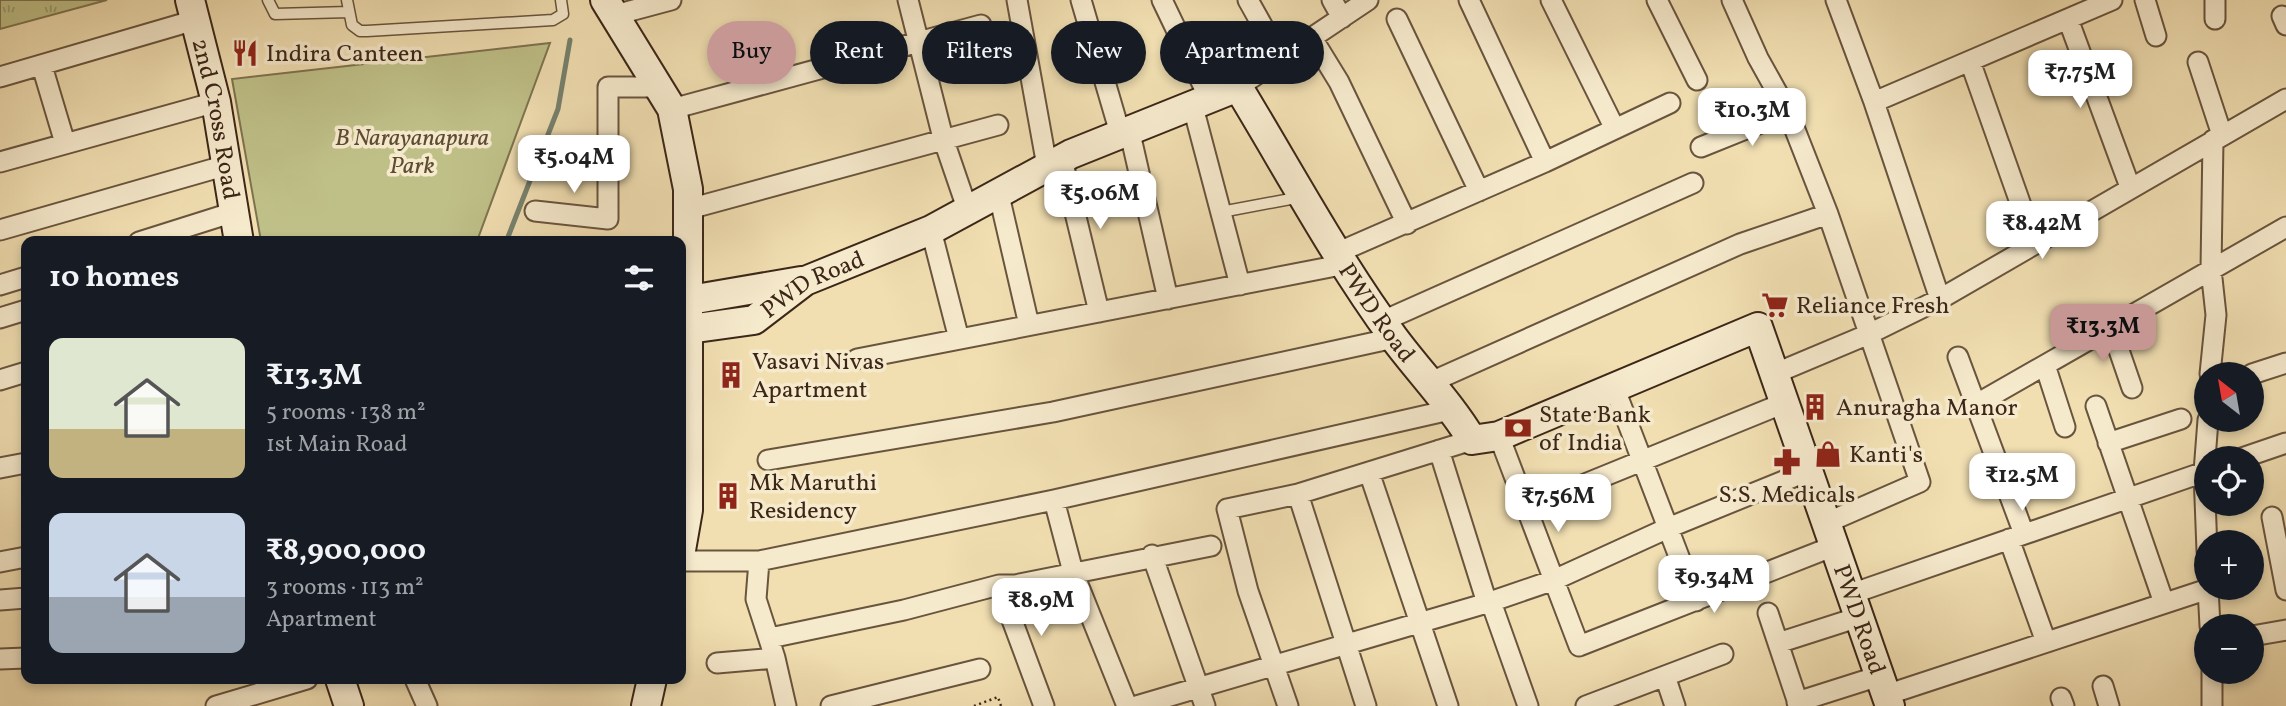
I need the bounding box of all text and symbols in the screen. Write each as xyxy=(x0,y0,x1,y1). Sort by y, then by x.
chip: Buy xyxy=(707,21,796,84)
chip: Rent xyxy=(810,21,908,84)
chip: Filters xyxy=(922,21,1037,84)
chip: New xyxy=(1051,21,1146,84)
chip: Apartment xyxy=(1160,21,1324,84)
street label: 2nd Cross Road xyxy=(182,35,247,202)
restaurant icon: Indira Canteen xyxy=(230,38,260,68)
place label: Indira Canteen xyxy=(266,38,424,72)
pin: ₹7.75M xyxy=(2023,50,2137,110)
text: ₹7.75M xyxy=(2044,57,2116,89)
pin: ₹10.3M xyxy=(1695,88,1809,148)
text: ₹10.3M xyxy=(1714,95,1790,127)
park label: B Narayanapura Park xyxy=(335,122,489,184)
pin: ₹5.04M xyxy=(517,136,631,195)
text: ₹5.04M xyxy=(534,142,614,174)
pin: ₹5.06M xyxy=(1043,172,1157,231)
text: ₹5.06M xyxy=(1060,178,1140,210)
pin: ₹8.42M xyxy=(1985,202,2099,261)
text: ₹8.42M xyxy=(2002,208,2082,240)
street label: PWD Road xyxy=(754,244,870,328)
text: 10 homes xyxy=(49,257,179,299)
street label: PWD Road xyxy=(1329,257,1422,371)
icon: filters xyxy=(620,259,658,297)
supermarket icon: Reliance Fresh xyxy=(1760,290,1790,320)
place label: Reliance Fresh xyxy=(1796,290,1950,324)
pin: ₹13.3M xyxy=(2046,304,2160,364)
text: ₹13.3M xyxy=(2066,311,2140,343)
place label: Vasavi Nivas Apartment xyxy=(752,346,884,408)
text: ₹13.3M xyxy=(266,355,362,397)
building icon: Vasavi Nivas Apartment xyxy=(716,360,746,390)
north arrow xyxy=(2194,362,2264,432)
map controls xyxy=(2194,362,2264,684)
icon: home xyxy=(105,366,189,450)
building icon: Anuragha Manor xyxy=(1800,392,1830,422)
place label: Anuragha Manor xyxy=(1836,392,2018,426)
text: 5 rooms · 138 m² xyxy=(266,397,426,429)
place label: State Bank of India xyxy=(1539,399,1651,461)
bank icon: State Bank of India xyxy=(1503,413,1533,443)
text: 1st Main Road xyxy=(266,429,408,461)
shop icon: Kanti's xyxy=(1813,439,1843,469)
place label: Kanti's xyxy=(1849,439,1923,473)
button: locate xyxy=(2194,446,2264,516)
pharmacy icon: S.S. Medicals xyxy=(1772,447,1802,477)
pin: ₹12.5M xyxy=(1965,454,2079,513)
text: ₹12.5M xyxy=(1985,460,2059,492)
place label: Mk Maruthi Residency xyxy=(749,467,877,529)
pin: ₹7.56M xyxy=(1501,475,1615,534)
place label: S.S. Medicals xyxy=(1719,479,1855,513)
building icon: Mk Maruthi Residency xyxy=(713,481,743,511)
text: ₹7.56M xyxy=(1521,481,1595,513)
text: ₹8,900,000 xyxy=(266,530,426,572)
button: + xyxy=(2194,530,2264,600)
icon: home xyxy=(105,541,189,625)
pin: ₹9.34M xyxy=(1657,556,1771,615)
street label: PWD Road xyxy=(1823,560,1893,680)
text: ₹9.34M xyxy=(1674,562,1754,594)
text: 3 rooms · 113 m² xyxy=(266,572,424,604)
pin: ₹8.9M xyxy=(992,578,1090,638)
text: ₹8.9M xyxy=(1008,585,1074,617)
text: Apartment xyxy=(266,604,377,636)
button: − xyxy=(2194,614,2264,684)

